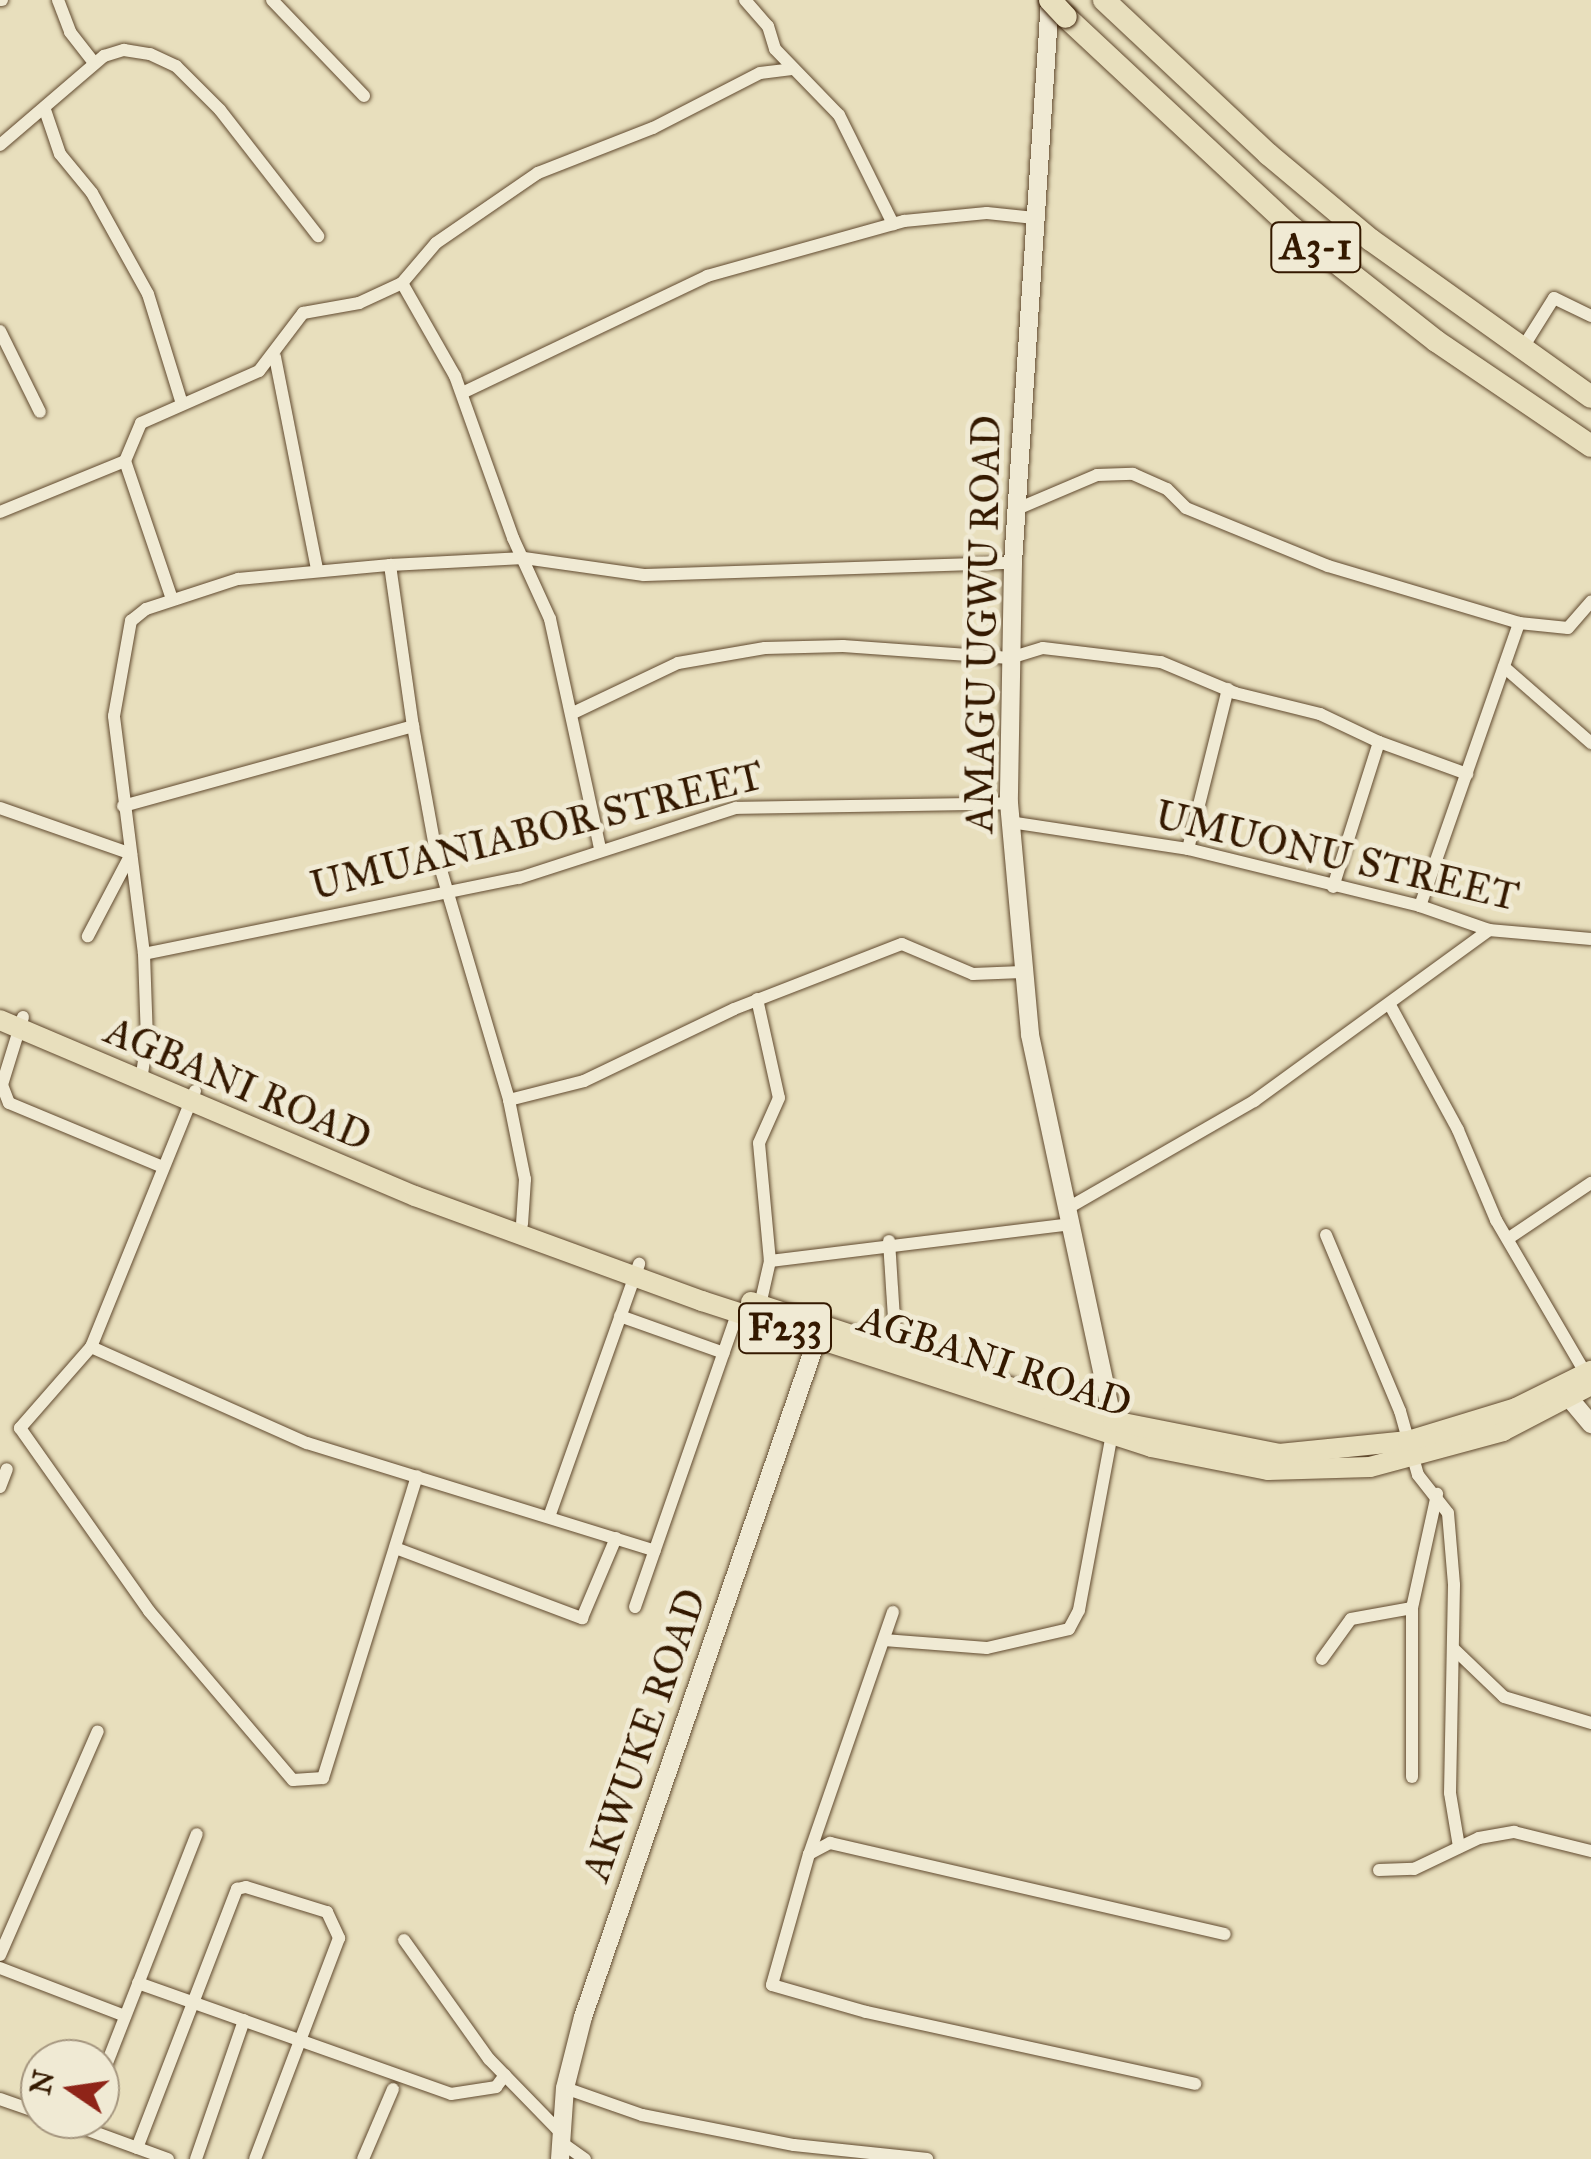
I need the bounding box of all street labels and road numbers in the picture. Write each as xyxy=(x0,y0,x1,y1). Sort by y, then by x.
road number: A3-1 xyxy=(1268,214,1364,280)
street label: AMAGU UGWU ROAD xyxy=(955,415,1011,833)
street label: UMUANIABOR STREET xyxy=(306,752,768,910)
street label: UMUONU STREET xyxy=(1151,791,1523,921)
street label: AGBANI ROAD xyxy=(98,1006,378,1162)
street label: AGBANI ROAD xyxy=(853,1294,1137,1428)
road number: F233 xyxy=(738,1295,832,1361)
street label: AKWUKE ROAD xyxy=(572,1583,716,1887)

